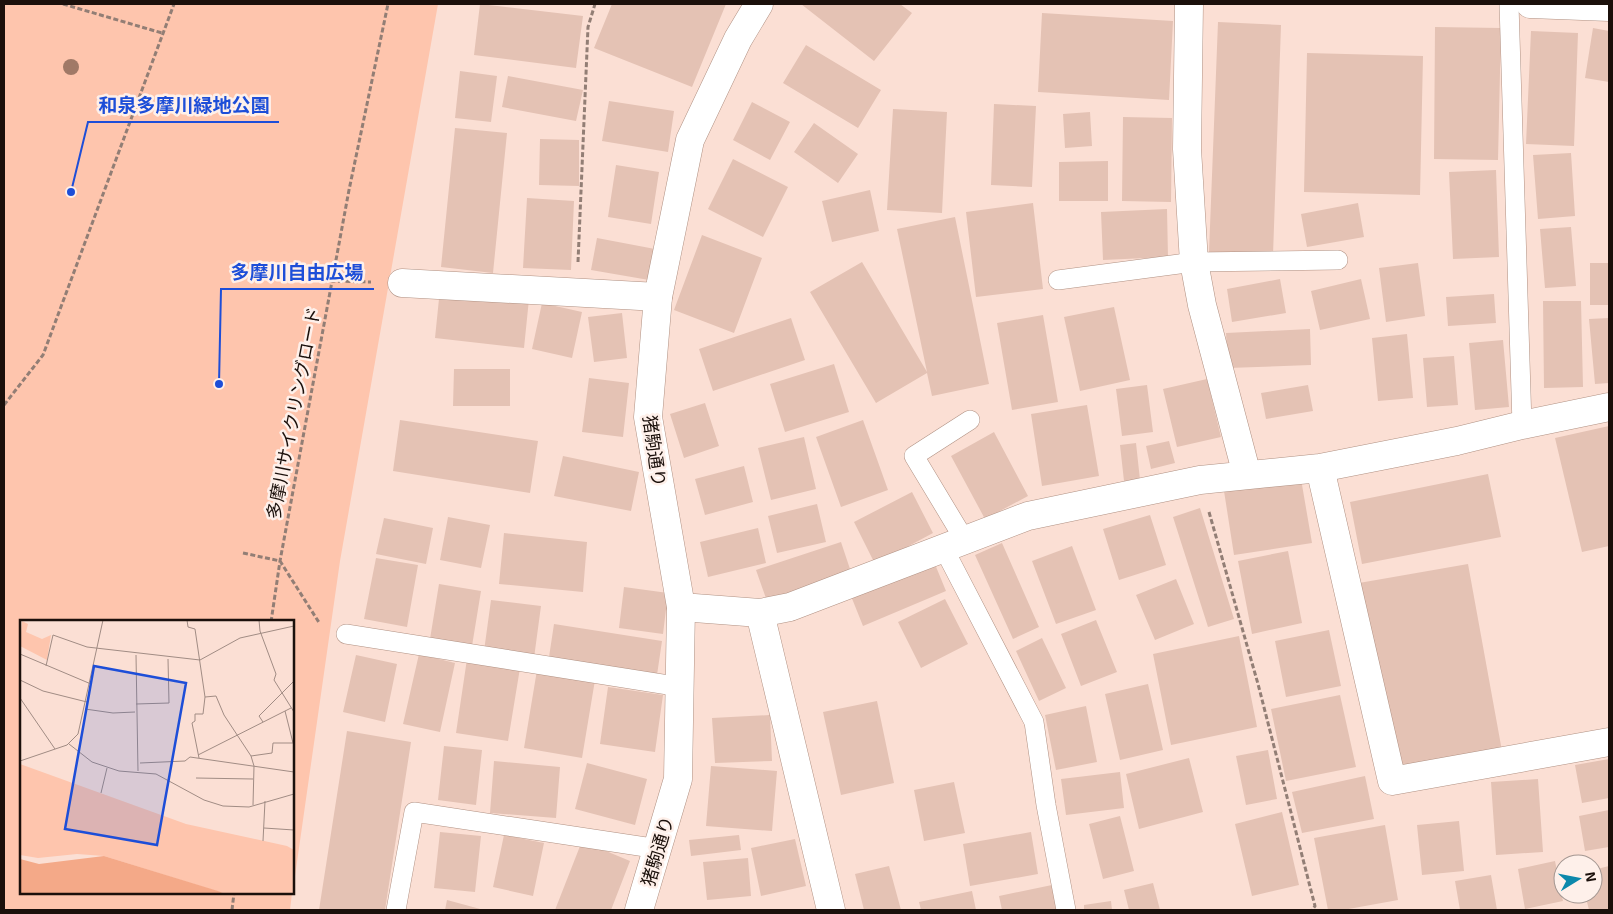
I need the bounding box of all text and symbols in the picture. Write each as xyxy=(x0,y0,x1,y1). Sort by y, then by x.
callout: 和泉多摩川緑地公園 xyxy=(88,88,279,122)
text: 和泉多摩川緑地公園 xyxy=(98,93,270,116)
callout: 多摩川自由広場 xyxy=(221,255,374,289)
text: 多摩川自由広場 xyxy=(230,260,364,283)
street label: 多摩川サイクリングロード xyxy=(262,305,324,521)
street label: 猪駒通り xyxy=(639,414,671,488)
inset map xyxy=(20,620,294,894)
street label: 猪駒通り xyxy=(637,813,677,889)
north arrow xyxy=(1553,854,1603,904)
text: N xyxy=(1582,870,1601,883)

